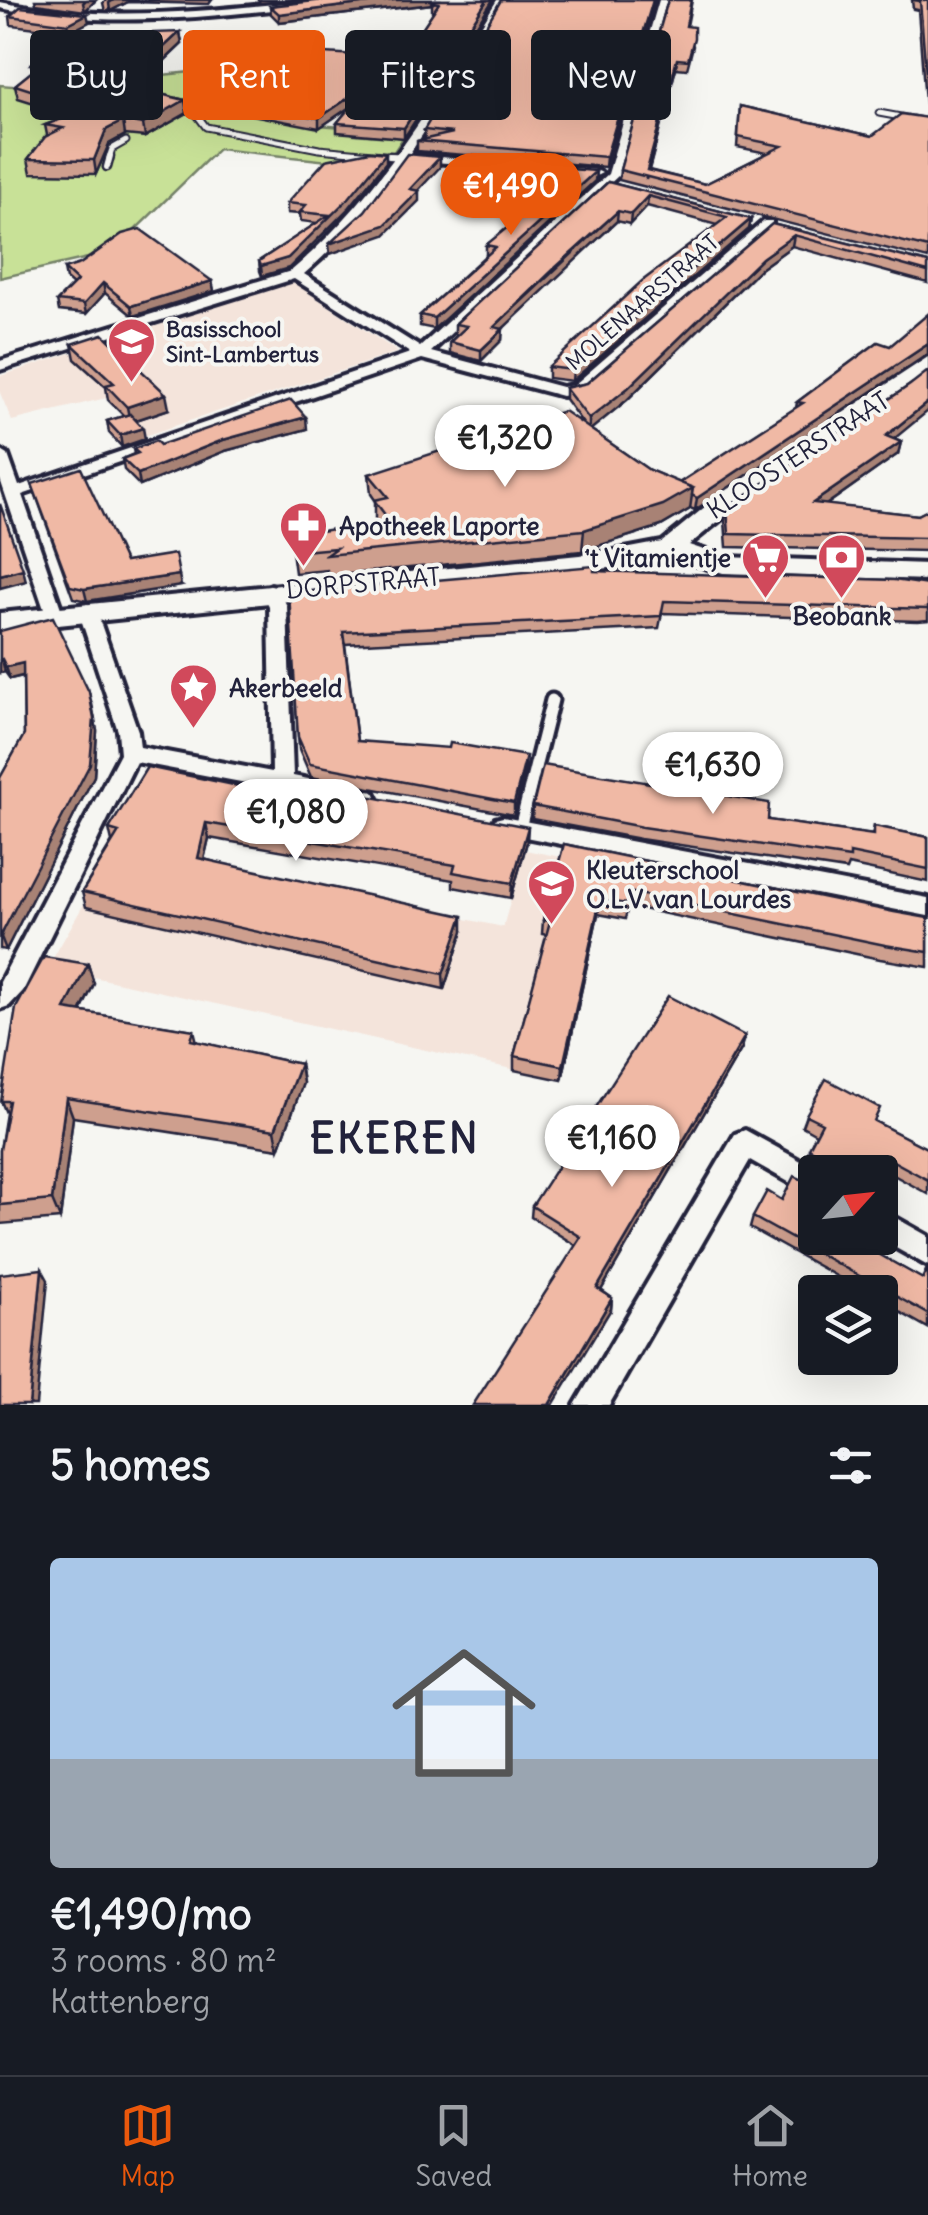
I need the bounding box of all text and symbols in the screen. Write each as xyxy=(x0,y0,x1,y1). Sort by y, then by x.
chip: Buy xyxy=(30,30,163,120)
chip: Rent xyxy=(183,30,325,120)
chip: Filters xyxy=(345,30,511,120)
chip: New xyxy=(531,30,671,120)
pin: €1,490 xyxy=(430,153,592,238)
text: €1,490 xyxy=(463,165,560,206)
street label: MOLENAARSTRAAT xyxy=(560,228,724,376)
place label: Basisschool Sint-Lambertus xyxy=(166,315,319,368)
school or university icon: Basisschool Sint-Lambertus xyxy=(105,316,157,384)
street label: KLOOSTERSTRAAT xyxy=(701,384,895,526)
pin: €1,320 xyxy=(424,405,586,490)
text: €1,320 xyxy=(457,417,553,458)
pharmacy icon: Apotheek Laporte xyxy=(278,500,330,568)
place label: Apotheek Laporte xyxy=(339,510,540,542)
supermarket icon: 't Vitamientje xyxy=(740,532,792,600)
bank icon: Beobank xyxy=(816,532,868,600)
place label: 't Vitamientje xyxy=(585,542,731,574)
street label: DORPSTRAAT xyxy=(284,560,442,606)
place label: Beobank xyxy=(792,600,892,632)
place icon: Akerbeeld xyxy=(168,662,220,730)
place label: Akerbeeld xyxy=(229,672,343,704)
pin: €1,630 xyxy=(632,732,794,817)
text: €1,630 xyxy=(664,744,762,785)
pin: €1,080 xyxy=(215,779,377,864)
text: €1,080 xyxy=(246,791,346,832)
place label: Kleuterschool O.L.V. van Lourdes xyxy=(586,854,791,915)
school or university icon: Kleuterschool O.L.V. van Lourdes xyxy=(525,858,577,926)
pin: €1,160 xyxy=(531,1105,693,1190)
district label: EKEREN xyxy=(310,1112,480,1164)
text: €1,160 xyxy=(567,1117,657,1158)
north arrow xyxy=(798,1155,898,1255)
map controls xyxy=(798,1155,898,1375)
button: layers xyxy=(798,1275,898,1375)
icon: filters xyxy=(823,1438,878,1493)
text: 5 homes xyxy=(50,1439,211,1491)
icon: home xyxy=(374,1623,554,1803)
text: €1,490/mo xyxy=(50,1888,252,1940)
text: 3 rooms · 80 m² xyxy=(50,1940,277,1981)
text: Kattenberg xyxy=(50,1981,210,2022)
tab: Map xyxy=(120,2098,175,2194)
tab: Saved xyxy=(415,2098,492,2194)
tab: Home xyxy=(732,2098,808,2194)

